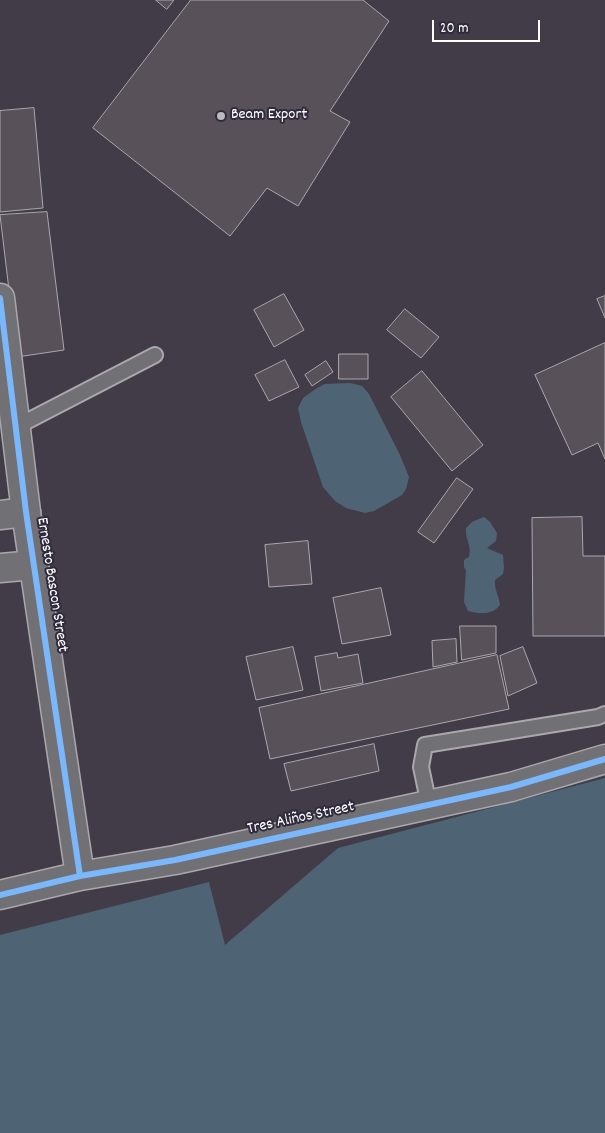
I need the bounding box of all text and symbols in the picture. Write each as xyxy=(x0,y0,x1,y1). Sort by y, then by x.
scale bar xyxy=(435,10,542,42)
text: 20 m xyxy=(440,18,468,40)
place label: Beam Export xyxy=(231,106,307,126)
marker: Beam Export xyxy=(215,110,227,122)
street label: Ernesto Bascon Street xyxy=(31,516,71,654)
street label: Tres Aliños Street xyxy=(246,798,356,840)

